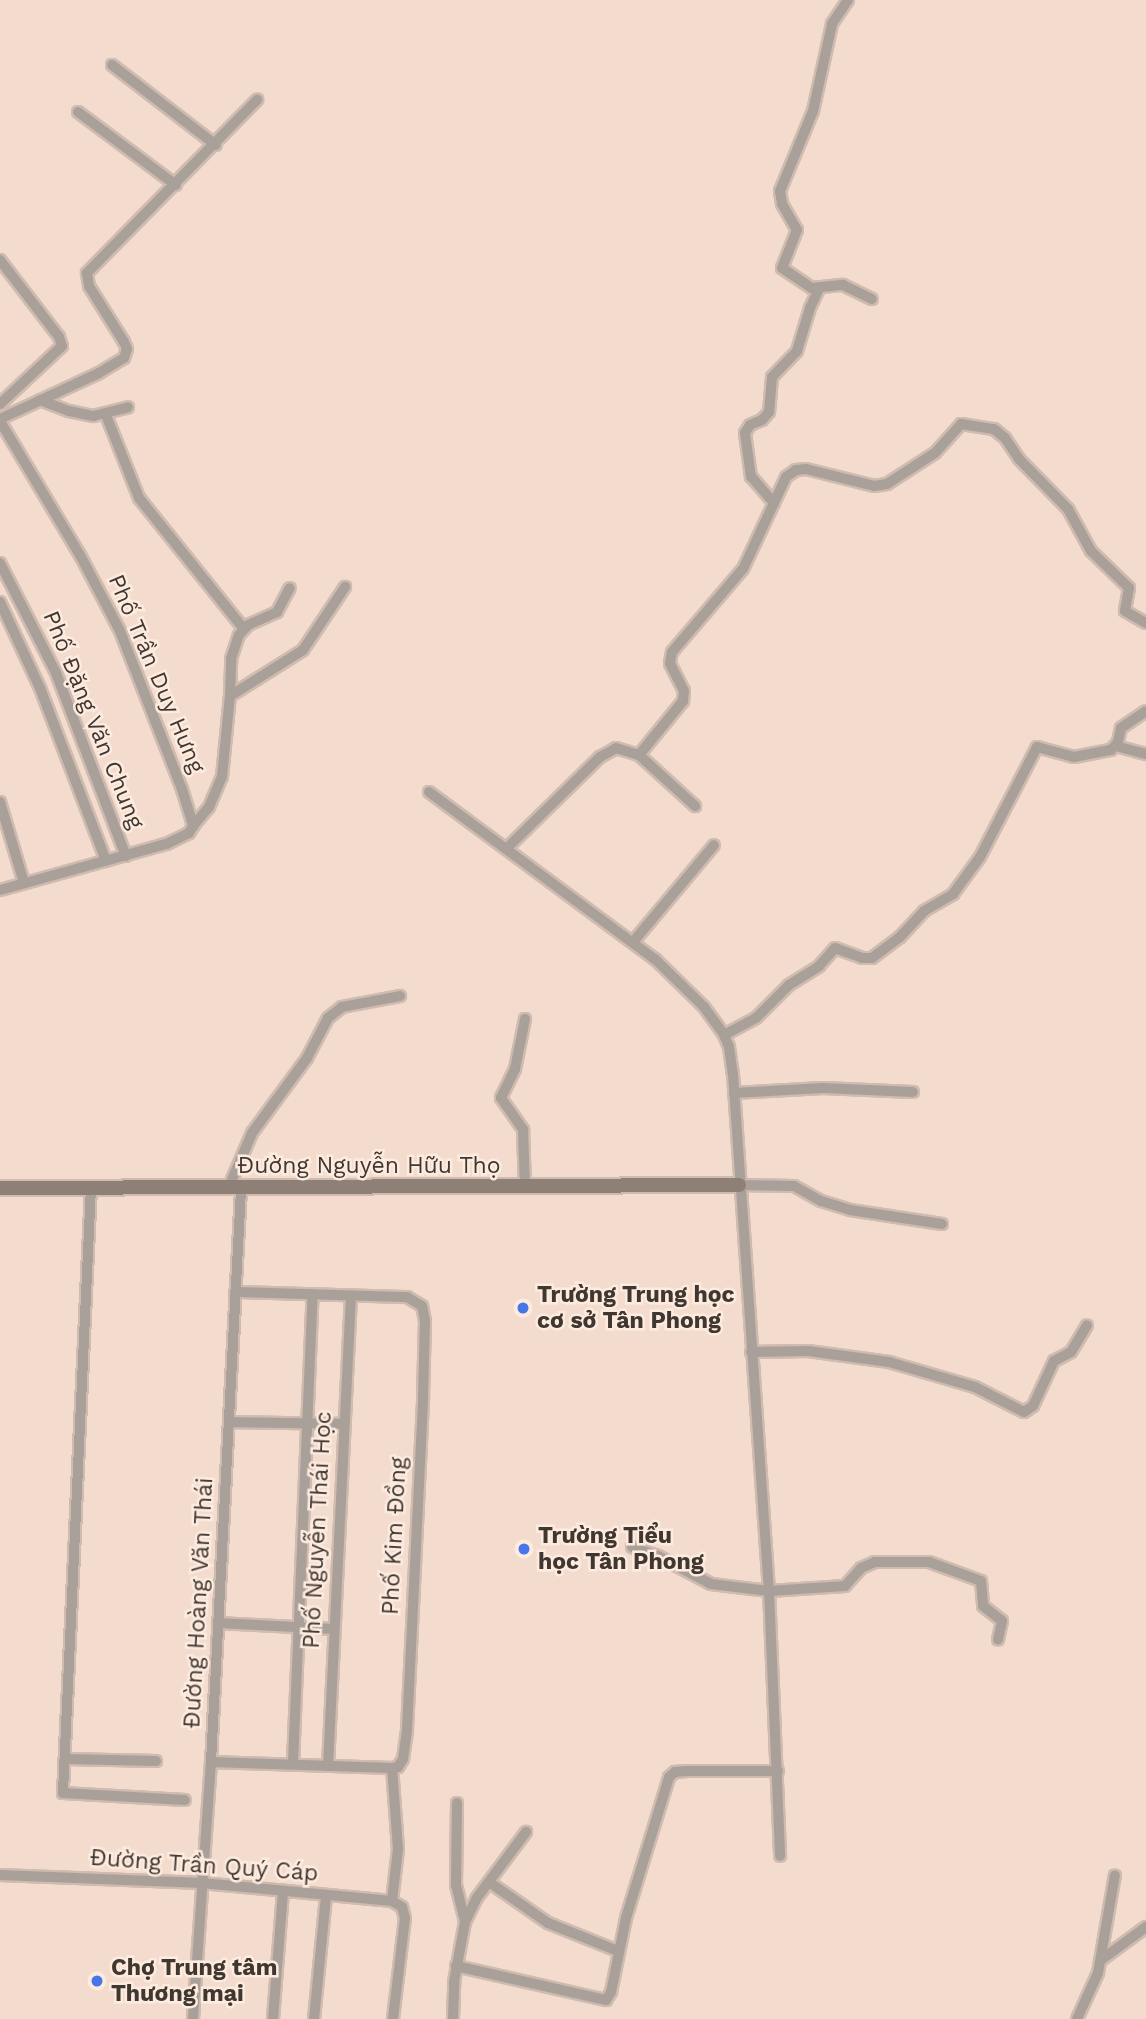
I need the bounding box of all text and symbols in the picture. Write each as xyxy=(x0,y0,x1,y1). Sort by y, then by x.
street label: Phố Trần Duy Hưng xyxy=(101,570,211,778)
street label: Phố Đặng Văn Chung xyxy=(36,607,150,833)
street label: Đường Nguyễn Hữu Thọ xyxy=(237,1152,501,1180)
place label: Trường Trung học cơ sở Tân Phong xyxy=(537,1281,735,1335)
marker: Trường Trung học cơ sở Tân Phong xyxy=(515,1300,531,1316)
street label: Phố Nguyễn Thái Học xyxy=(298,1410,338,1650)
street label: Phố Kim Đồng xyxy=(377,1456,413,1616)
street label: Đường Hoàng Văn Thái xyxy=(179,1476,219,1730)
place label: Trường Tiểu học Tân Phong xyxy=(538,1522,704,1576)
marker: Trường Tiểu học Tân Phong xyxy=(516,1541,532,1557)
street label: Đường Trần Quý Cáp xyxy=(88,1844,320,1888)
place label: Chợ Trung tâm Thương mại xyxy=(111,1954,278,2008)
marker: Chợ Trung tâm Thương mại xyxy=(89,1973,105,1989)

